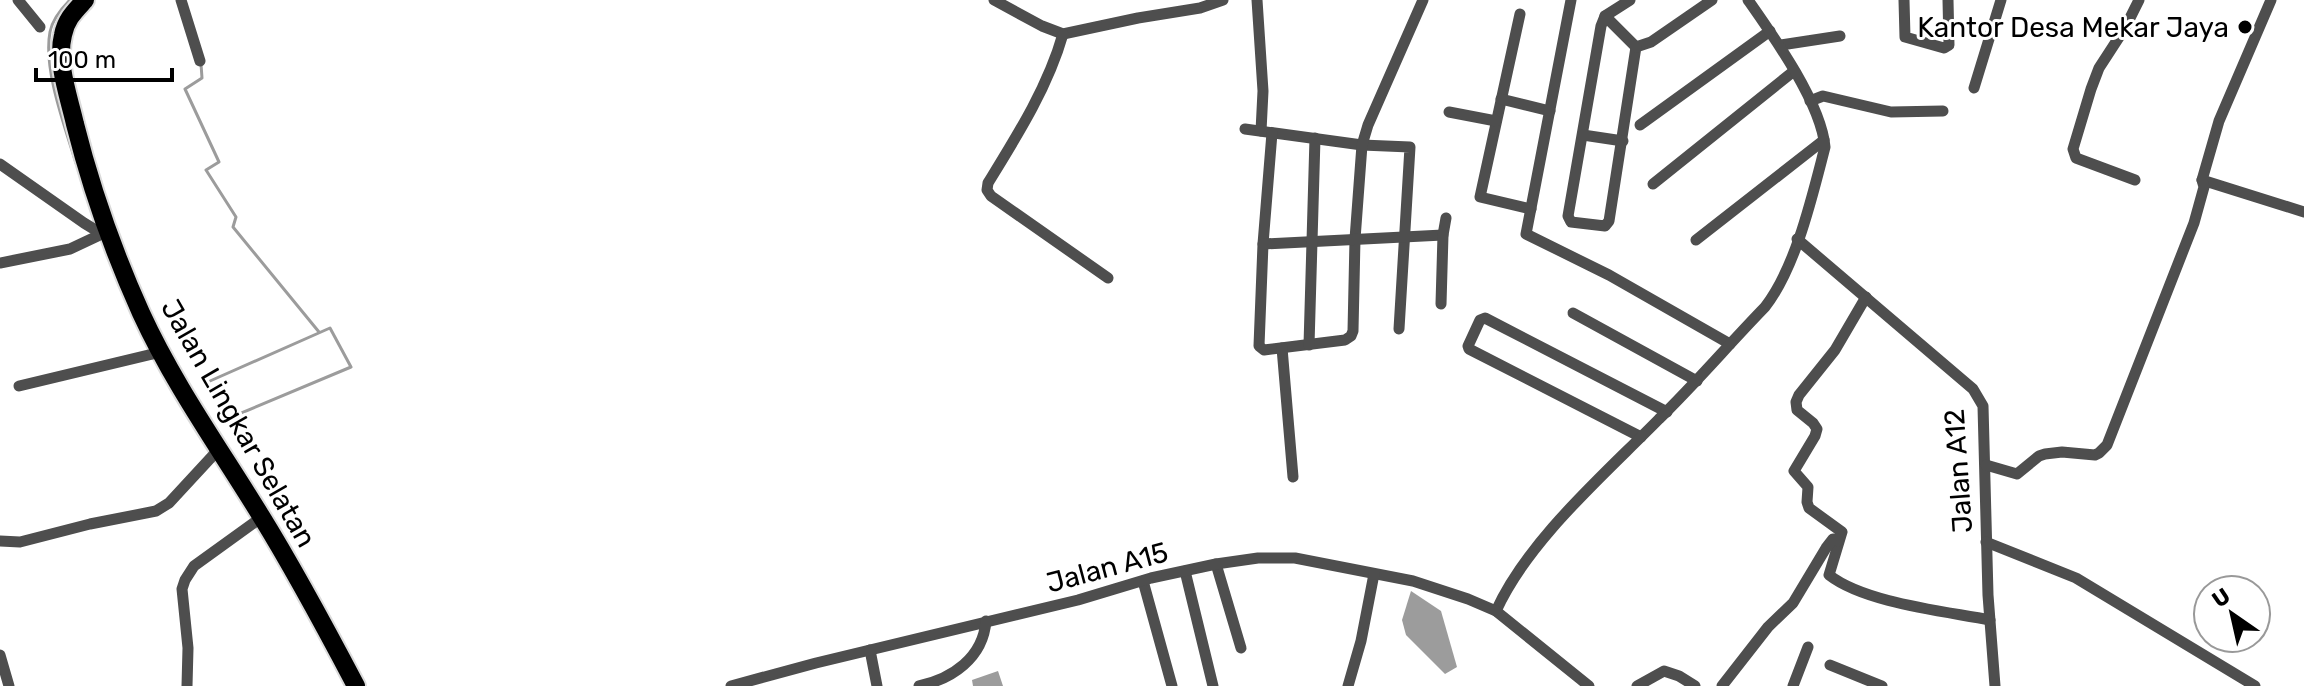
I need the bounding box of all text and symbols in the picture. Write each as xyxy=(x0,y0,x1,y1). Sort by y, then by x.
place label: Kantor Desa Mekar Jaya xyxy=(1917,11,2229,44)
marker: Kantor Desa Mekar Jaya xyxy=(2236,18,2254,36)
scale bar xyxy=(36,32,172,82)
text: 100 m xyxy=(48,46,116,74)
street label: Jalan Lingkar Selatan xyxy=(154,294,323,553)
street label: Jalan A12 xyxy=(1938,408,1979,534)
street label: Jalan A15 xyxy=(1043,535,1172,600)
north arrow xyxy=(2192,574,2272,654)
text: U xyxy=(2207,582,2235,613)

